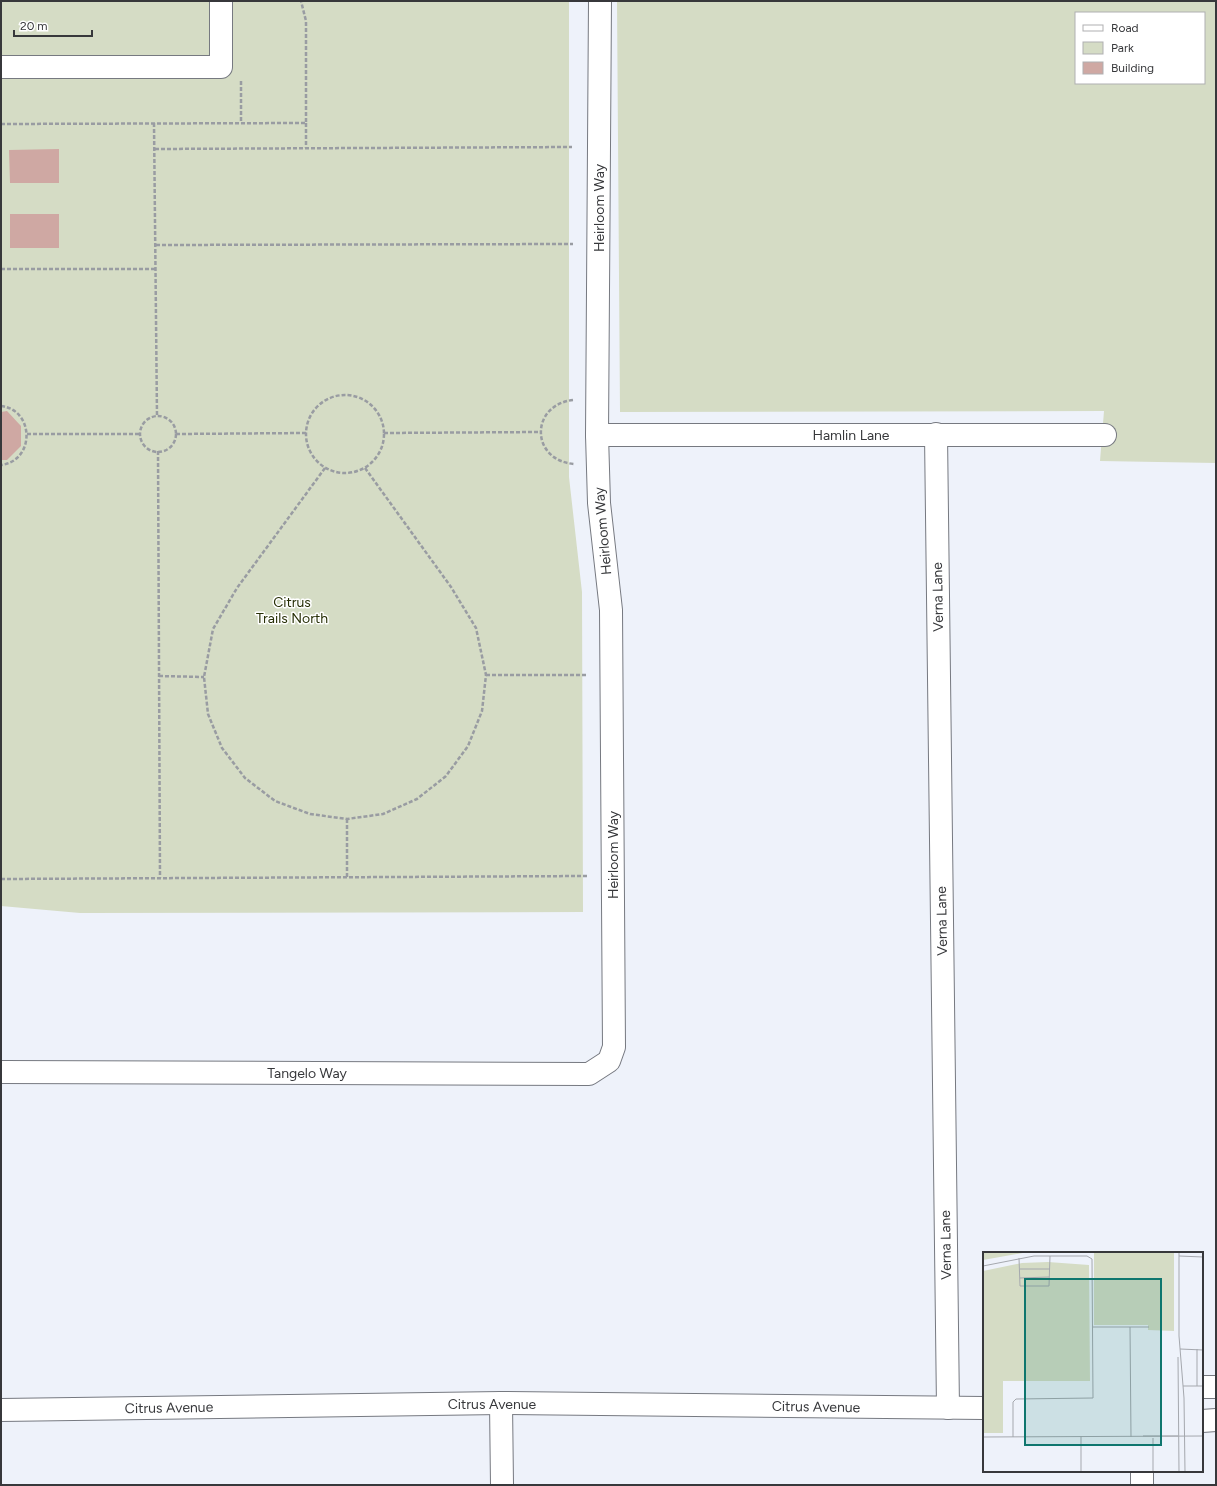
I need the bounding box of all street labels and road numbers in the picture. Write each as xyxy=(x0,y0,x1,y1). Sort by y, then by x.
street label: Heirloom Way xyxy=(591,163,608,252)
street label: Hamlin Lane xyxy=(812,427,890,444)
street label: Heirloom Way xyxy=(591,486,615,576)
street label: Verna Lane xyxy=(929,562,947,632)
street label: Heirloom Way xyxy=(605,810,622,899)
street label: Verna Lane xyxy=(933,886,951,956)
street label: Tangelo Way xyxy=(267,1065,347,1082)
street label: Verna Lane xyxy=(937,1210,955,1280)
street label: Citrus Avenue xyxy=(448,1396,537,1413)
street label: Citrus Avenue xyxy=(772,1398,861,1416)
street label: Citrus Avenue xyxy=(125,1399,214,1417)

